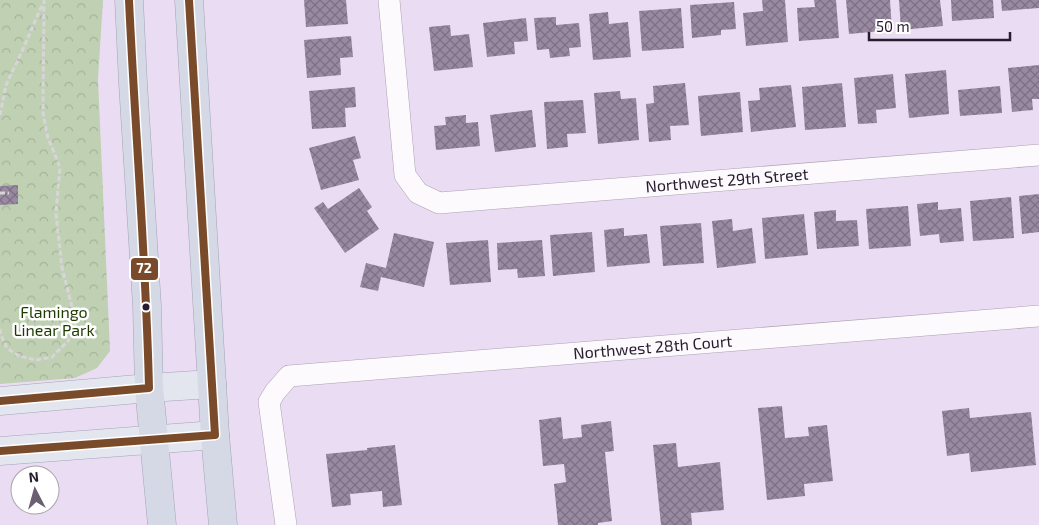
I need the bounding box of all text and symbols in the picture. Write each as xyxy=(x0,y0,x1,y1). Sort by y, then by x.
scale bar xyxy=(869,10,1010,42)
text: 50 m xyxy=(876,17,910,35)
street label: Northwest 29th Street xyxy=(645,163,809,195)
line badge: 72 xyxy=(130,257,159,281)
text: 72 xyxy=(136,259,152,276)
park label: Flamingo Linear Park xyxy=(13,302,95,339)
unlabelled marker xyxy=(141,302,151,312)
street label: Northwest 28th Court xyxy=(573,331,733,362)
north arrow xyxy=(10,465,60,515)
text: N xyxy=(28,468,40,486)

